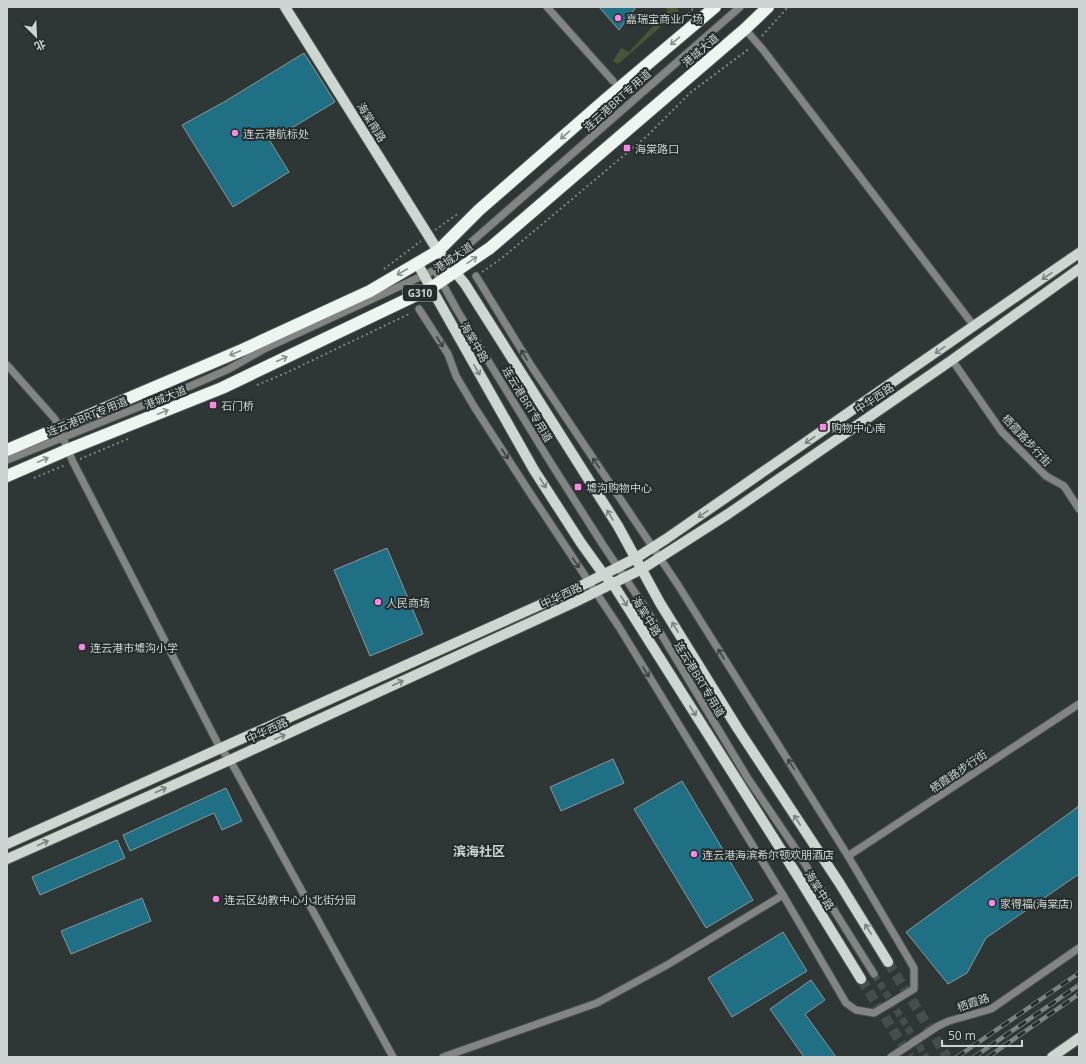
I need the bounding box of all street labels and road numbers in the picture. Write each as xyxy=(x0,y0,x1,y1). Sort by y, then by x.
street label: 港城大道 xyxy=(678,30,722,70)
street label: 连云港BRT专用道 xyxy=(580,66,654,134)
street label: 海棠南路 xyxy=(354,99,390,145)
street label: 港城大道 xyxy=(431,238,475,276)
road number: G310 xyxy=(403,285,437,301)
street label: 海棠中路 xyxy=(458,319,492,365)
street label: 连云港BRT专用道 xyxy=(499,363,557,445)
street label: 中华西路 xyxy=(852,379,896,417)
street label: 港城大道 xyxy=(142,382,188,412)
street label: 连云港BRT专用道 xyxy=(44,393,130,439)
street label: 栖霞路步行街 xyxy=(999,411,1055,469)
street label: 中华西路 xyxy=(538,579,584,611)
street label: 海棠中路 xyxy=(629,593,665,639)
street label: 连云港BRT专用道 xyxy=(671,638,729,720)
street label: 中华西路 xyxy=(244,714,290,746)
street label: 栖霞路步行街 xyxy=(926,746,990,796)
street label: 海棠中路 xyxy=(802,867,838,913)
street label: 栖霞路 xyxy=(955,990,991,1014)

